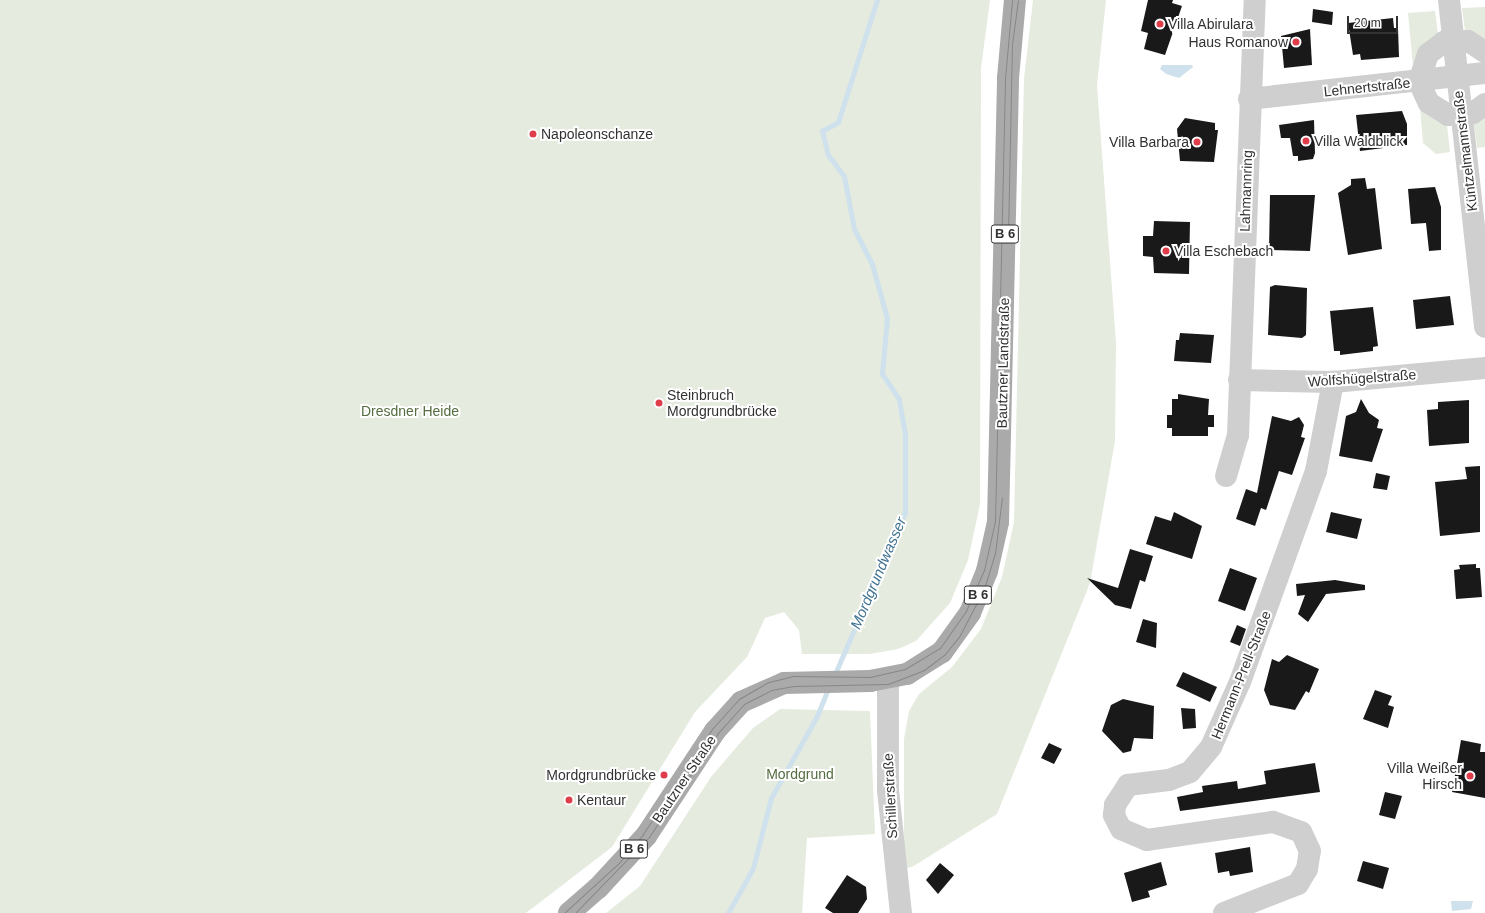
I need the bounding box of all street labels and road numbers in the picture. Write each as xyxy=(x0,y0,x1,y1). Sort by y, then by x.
street label: Lehnertstraße xyxy=(1323,74,1411,100)
street label: Küntzelmannstraße xyxy=(1449,90,1481,212)
street label: Lahmannring xyxy=(1236,150,1256,232)
road number: B 6 xyxy=(990,223,1020,245)
street label: Bautzner Landstraße xyxy=(993,297,1013,429)
street label: Wolfshügelstraße xyxy=(1307,366,1417,390)
road number: B 6 xyxy=(963,584,993,606)
street label: Hermann-Prell-Straße xyxy=(1208,608,1274,742)
street label: Bautzner Straße xyxy=(649,732,719,826)
street label: Schillerstraße xyxy=(879,753,901,839)
road number: B 6 xyxy=(619,838,649,860)

